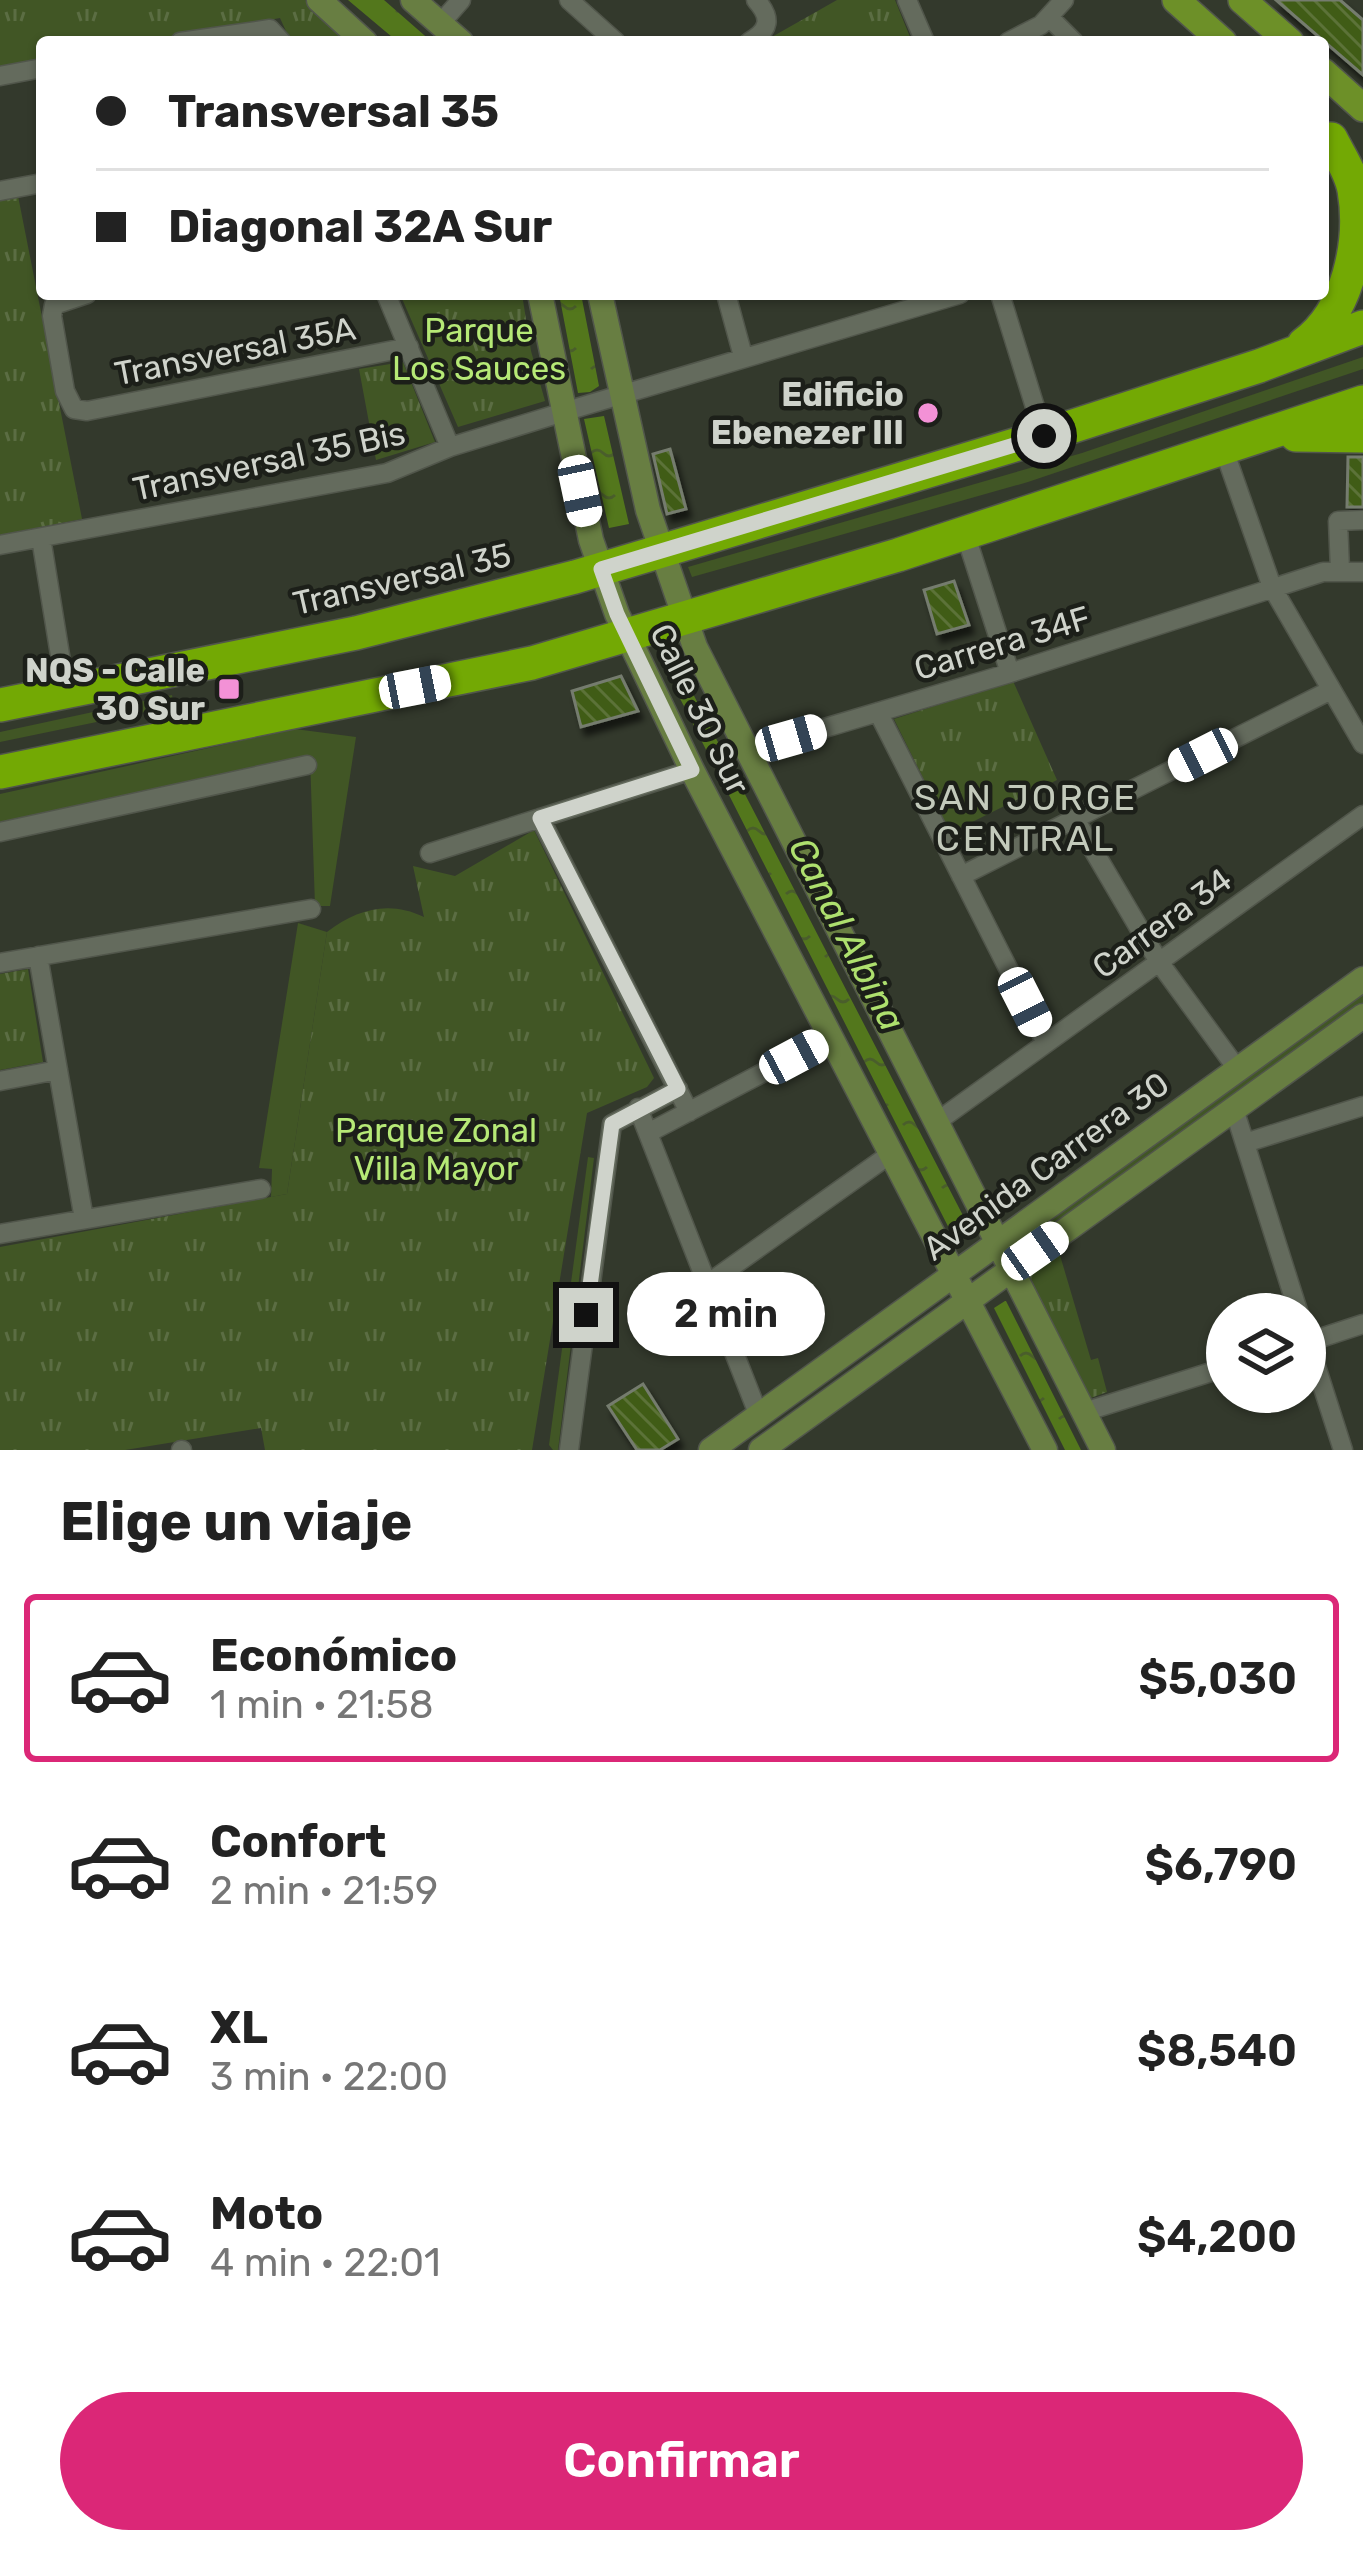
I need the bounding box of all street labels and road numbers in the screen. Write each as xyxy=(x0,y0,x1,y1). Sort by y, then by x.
street label: Transversal 35A xyxy=(111,309,359,393)
street label: Transversal 35 Bis xyxy=(129,413,409,509)
street label: Transversal 35 xyxy=(289,535,515,623)
street label: Carrera 34F xyxy=(909,598,1095,688)
street label: Calle 30 Sur xyxy=(642,617,758,801)
street label: Carrera 34 xyxy=(1085,860,1239,986)
street label: Avenida Carrera 30 xyxy=(916,1064,1176,1268)

